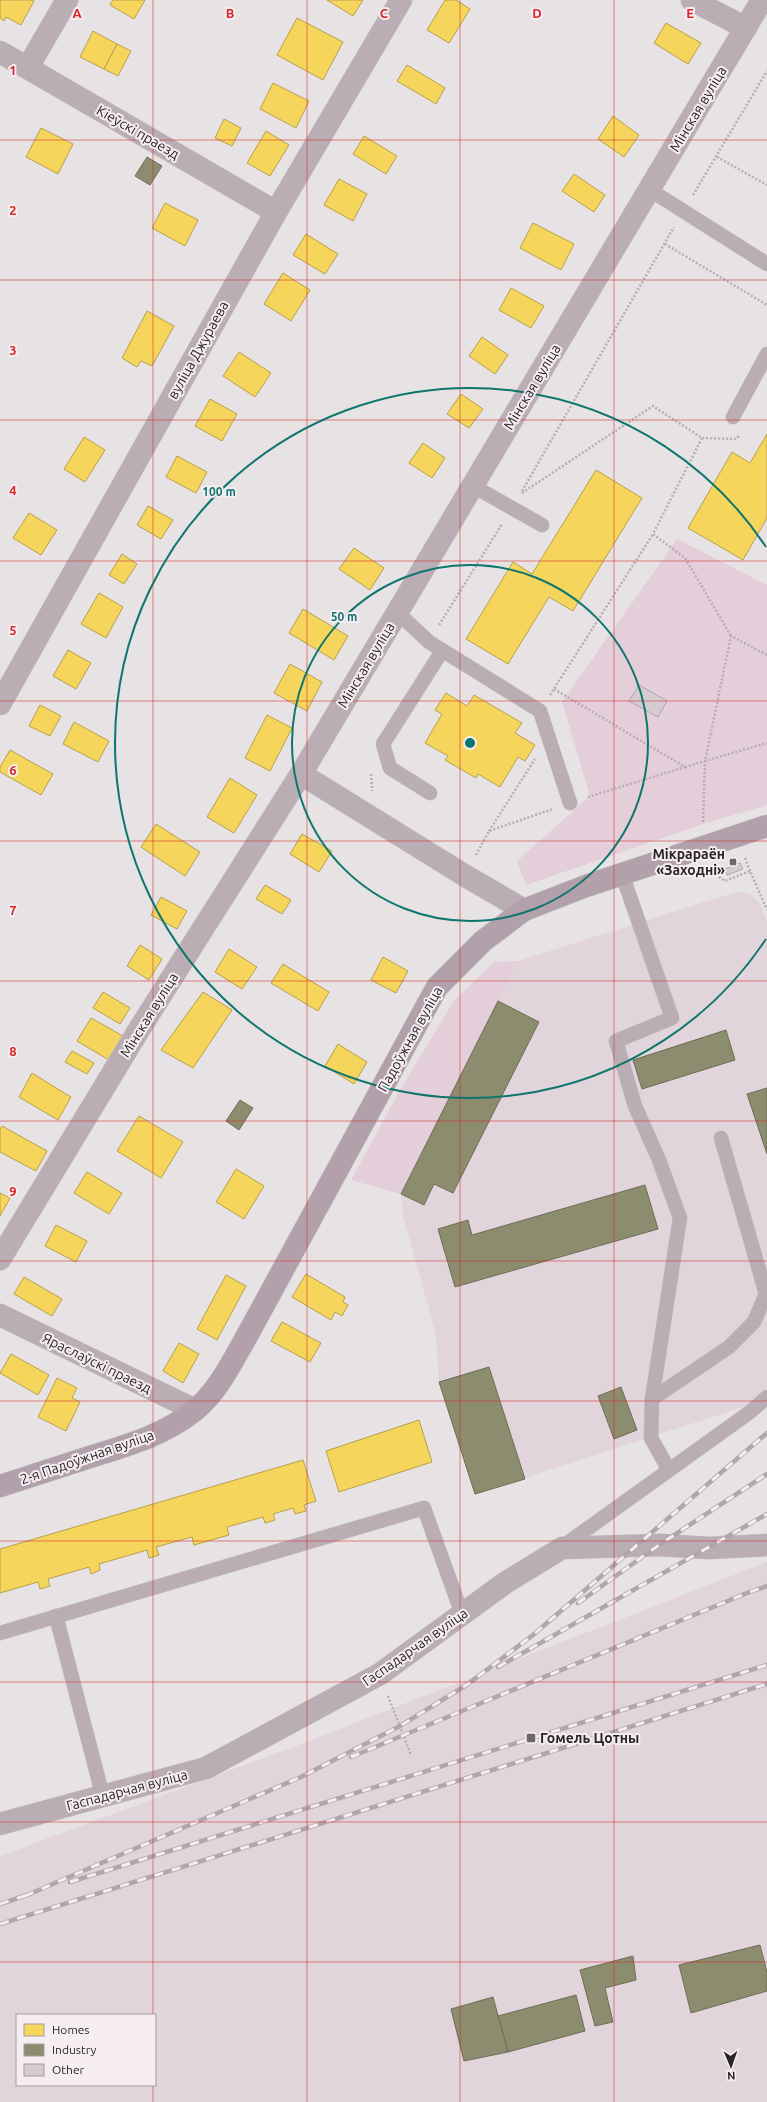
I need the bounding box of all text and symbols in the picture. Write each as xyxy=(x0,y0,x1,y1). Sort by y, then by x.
text: A xyxy=(72,6,82,20)
text: B xyxy=(226,6,235,20)
text: C xyxy=(380,6,389,20)
text: D xyxy=(532,6,542,20)
text: E xyxy=(686,6,694,20)
text: 1 xyxy=(9,63,17,77)
street label: Мінская вуліца xyxy=(666,64,730,154)
street label: Кіеўскі праезд xyxy=(94,102,182,162)
text: 2 xyxy=(9,203,17,217)
street label: вуліца Джураева xyxy=(164,298,232,402)
street label: Мінская вуліца xyxy=(500,342,564,432)
text: 3 xyxy=(9,343,17,357)
text: 4 xyxy=(9,483,17,497)
text: 100 m xyxy=(202,485,236,498)
text: 50 m xyxy=(331,610,357,623)
street label: Мінская вуліца xyxy=(334,620,398,710)
text: 5 xyxy=(9,623,17,637)
centre of rings xyxy=(463,736,477,750)
text: 6 xyxy=(9,763,17,777)
place label: Мікрараён «Заходні» xyxy=(652,846,725,878)
marker: Мікрараён «Заходні» xyxy=(728,857,738,867)
text: 7 xyxy=(9,903,17,917)
street label: Мінская вуліца xyxy=(117,970,181,1060)
street label: Падоўжная вуліца xyxy=(374,984,446,1094)
text: 8 xyxy=(9,1044,17,1058)
text: 9 xyxy=(9,1184,17,1198)
street label: Яраслаўскі праезд xyxy=(40,1330,154,1396)
street label: 2-я Падоўжная вуліца xyxy=(18,1427,156,1487)
street label: Гаспадарчая вуліца xyxy=(359,1605,471,1689)
place label: Гомель Цотны xyxy=(540,1730,639,1746)
marker: Гомель Цотны xyxy=(525,1732,537,1744)
street label: Гаспадарчая вуліца xyxy=(65,1766,189,1814)
legend xyxy=(16,2014,156,2086)
text: Homes xyxy=(52,2023,90,2036)
text: Industry xyxy=(52,2043,97,2056)
north arrow xyxy=(711,2046,751,2086)
text: Other xyxy=(52,2063,85,2076)
text: N xyxy=(727,2070,736,2082)

